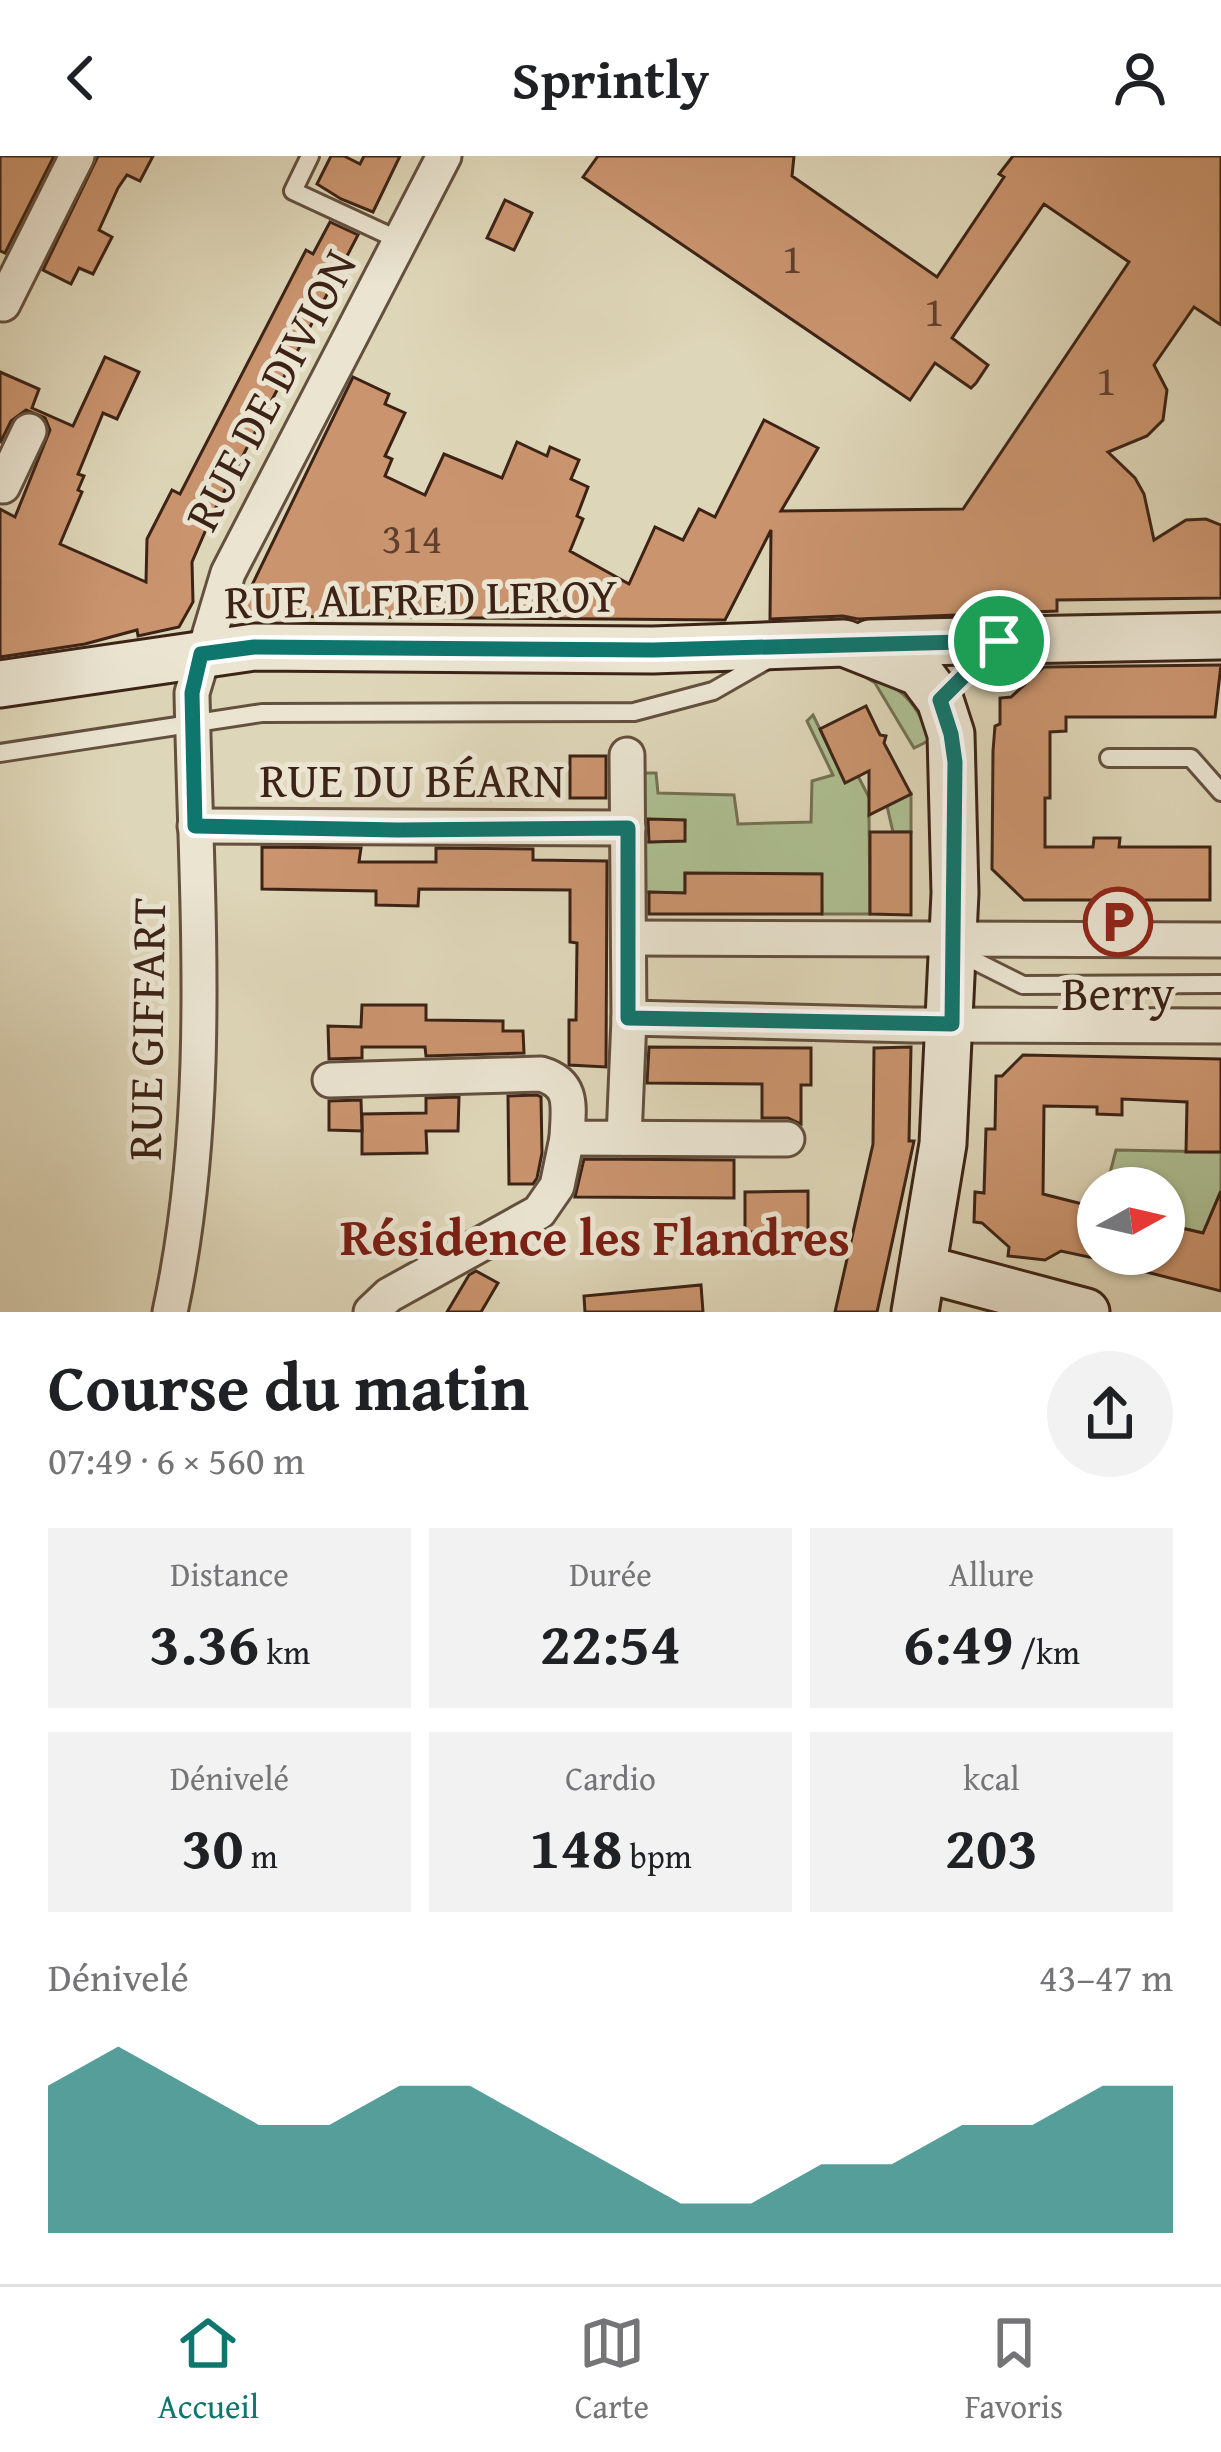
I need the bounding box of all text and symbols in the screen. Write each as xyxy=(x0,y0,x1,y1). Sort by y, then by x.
text: Sprintly xyxy=(512,39,709,118)
icon: back xyxy=(48,45,114,111)
icon: person xyxy=(1107,45,1173,111)
house number: 1 xyxy=(782,227,802,288)
street label: RUE DE DIVION xyxy=(166,237,373,543)
house number: 1 xyxy=(924,280,944,341)
house number: 1 xyxy=(1096,349,1116,410)
house number: 314 xyxy=(382,507,442,568)
street label: RUE ALFRED LEROY xyxy=(224,559,618,636)
pin xyxy=(948,590,1050,692)
icon: arrive xyxy=(966,608,1032,674)
street label: RUE DU BÉARN xyxy=(259,744,565,815)
parking icon: Berry xyxy=(1083,887,1153,957)
street label: RUE GIFFART xyxy=(108,897,183,1161)
place label: Berry xyxy=(1061,957,1175,1028)
north arrow xyxy=(1077,1167,1185,1275)
map controls xyxy=(1077,1167,1185,1275)
district label: Résidence les Flandres xyxy=(340,1199,850,1274)
text: Course du matin xyxy=(48,1337,529,1434)
button: share xyxy=(1047,1351,1173,1477)
text: 07:49 · 6 × 560 m xyxy=(48,1431,305,1488)
text: Distance xyxy=(170,1550,289,1598)
text: Durée xyxy=(569,1550,652,1598)
text: Allure xyxy=(949,1550,1034,1598)
text: 3.36 xyxy=(149,1598,259,1686)
text: 22:54 xyxy=(540,1598,681,1686)
text: 6:49 xyxy=(903,1598,1013,1686)
text: km xyxy=(259,1628,310,1676)
text: /km xyxy=(1013,1628,1080,1676)
text: Dénivelé xyxy=(170,1754,289,1802)
text: Cardio xyxy=(565,1754,656,1802)
text: kcal xyxy=(963,1754,1020,1802)
text: 30 xyxy=(181,1802,243,1890)
text: 148 xyxy=(529,1802,623,1890)
text: 203 xyxy=(945,1802,1038,1890)
text: m xyxy=(243,1832,278,1880)
text: bpm xyxy=(623,1832,692,1880)
text: Dénivelé xyxy=(48,1948,189,2005)
text: 43–47 m xyxy=(1039,1948,1173,2005)
tab: Accueil xyxy=(158,2310,259,2430)
tab: Carte xyxy=(575,2310,649,2430)
tab: Favoris xyxy=(965,2310,1063,2430)

